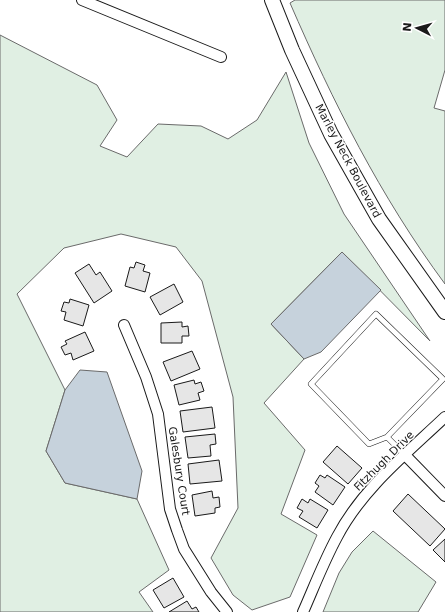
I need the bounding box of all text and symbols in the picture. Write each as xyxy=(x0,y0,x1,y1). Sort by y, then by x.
north arrow xyxy=(397,8,437,48)
text: N xyxy=(401,22,414,32)
street label: Marley Neck Boulevard xyxy=(312,102,384,220)
street label: Galesbury Court xyxy=(166,426,193,517)
street label: Fitzhugh Drive xyxy=(351,428,417,494)

